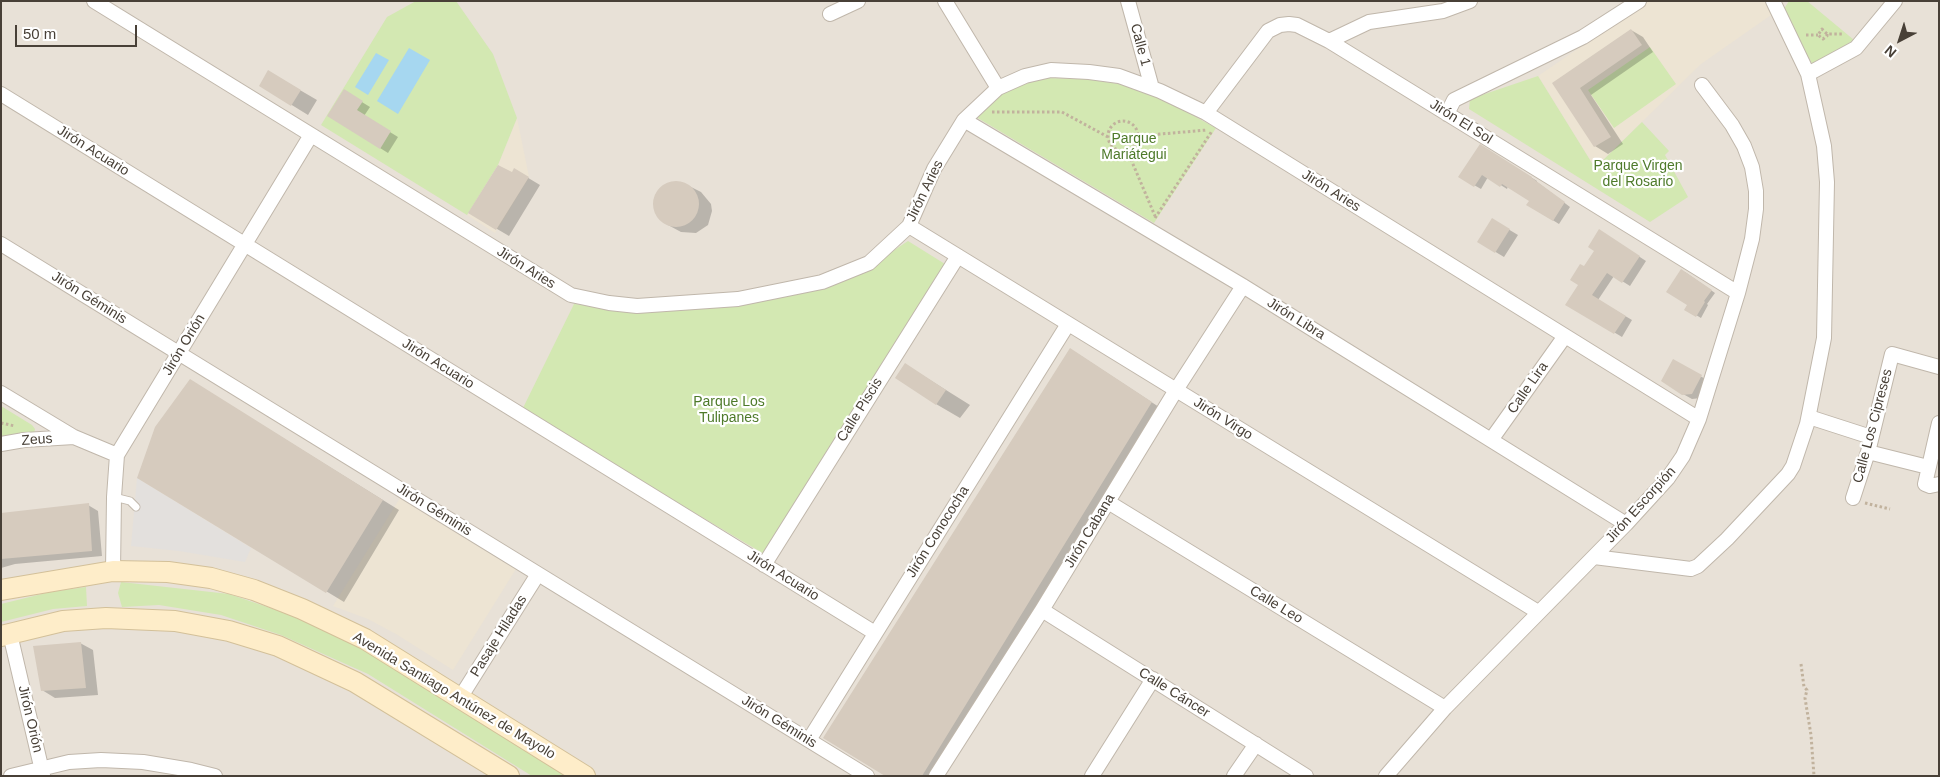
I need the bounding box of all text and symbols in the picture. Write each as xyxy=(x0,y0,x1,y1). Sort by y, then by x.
scale bar xyxy=(18,15,140,47)
north arrow xyxy=(1875,15,1925,65)
street label: Calle 1 xyxy=(1126,22,1154,68)
text: 50 m xyxy=(23,25,56,42)
text: N xyxy=(1881,42,1899,61)
street label: Jirón El Sol xyxy=(1427,96,1495,148)
street label: Jirón Acuario xyxy=(54,122,132,180)
park label: Parque Mariátegui xyxy=(1101,131,1167,164)
street label: Jirón Aries xyxy=(903,158,947,224)
park label: Parque Virgen del Rosario xyxy=(1593,158,1683,190)
street label: Jirón Aries xyxy=(1299,166,1363,216)
street label: Jirón Aries xyxy=(494,243,558,293)
street label: Jirón Géminis xyxy=(48,268,130,328)
street label: Jirón Libra xyxy=(1264,295,1328,343)
street label: Jirón Orión xyxy=(159,311,209,379)
street label: Jirón Acuario xyxy=(399,335,477,393)
street label: Calle Lira xyxy=(1504,359,1552,417)
street label: Calle Los Cipreses xyxy=(1850,367,1896,485)
street label: Calle Piscis xyxy=(834,375,886,445)
park label: Parque Los Tulipanes xyxy=(693,394,765,427)
street label: Jirón Virgo xyxy=(1190,394,1256,444)
street label: Zeus xyxy=(21,431,53,449)
street label: Jirón Escorpión xyxy=(1602,464,1680,546)
street label: Jirón Géminis xyxy=(393,480,475,540)
street label: Jirón Conococha xyxy=(903,483,973,581)
street label: Jirón Cabana xyxy=(1061,491,1119,571)
street label: Jirón Acuario xyxy=(744,547,822,605)
street label: Calle Leo xyxy=(1246,583,1306,627)
street label: Pasaje Hiladas xyxy=(467,592,531,680)
street label: Avenida Santiago Antúnez de Mayolo xyxy=(350,629,558,763)
street label: Calle Cáncer xyxy=(1135,664,1213,722)
street label: Jirón Orión xyxy=(14,684,46,754)
street label: Jirón Géminis xyxy=(738,692,820,752)

